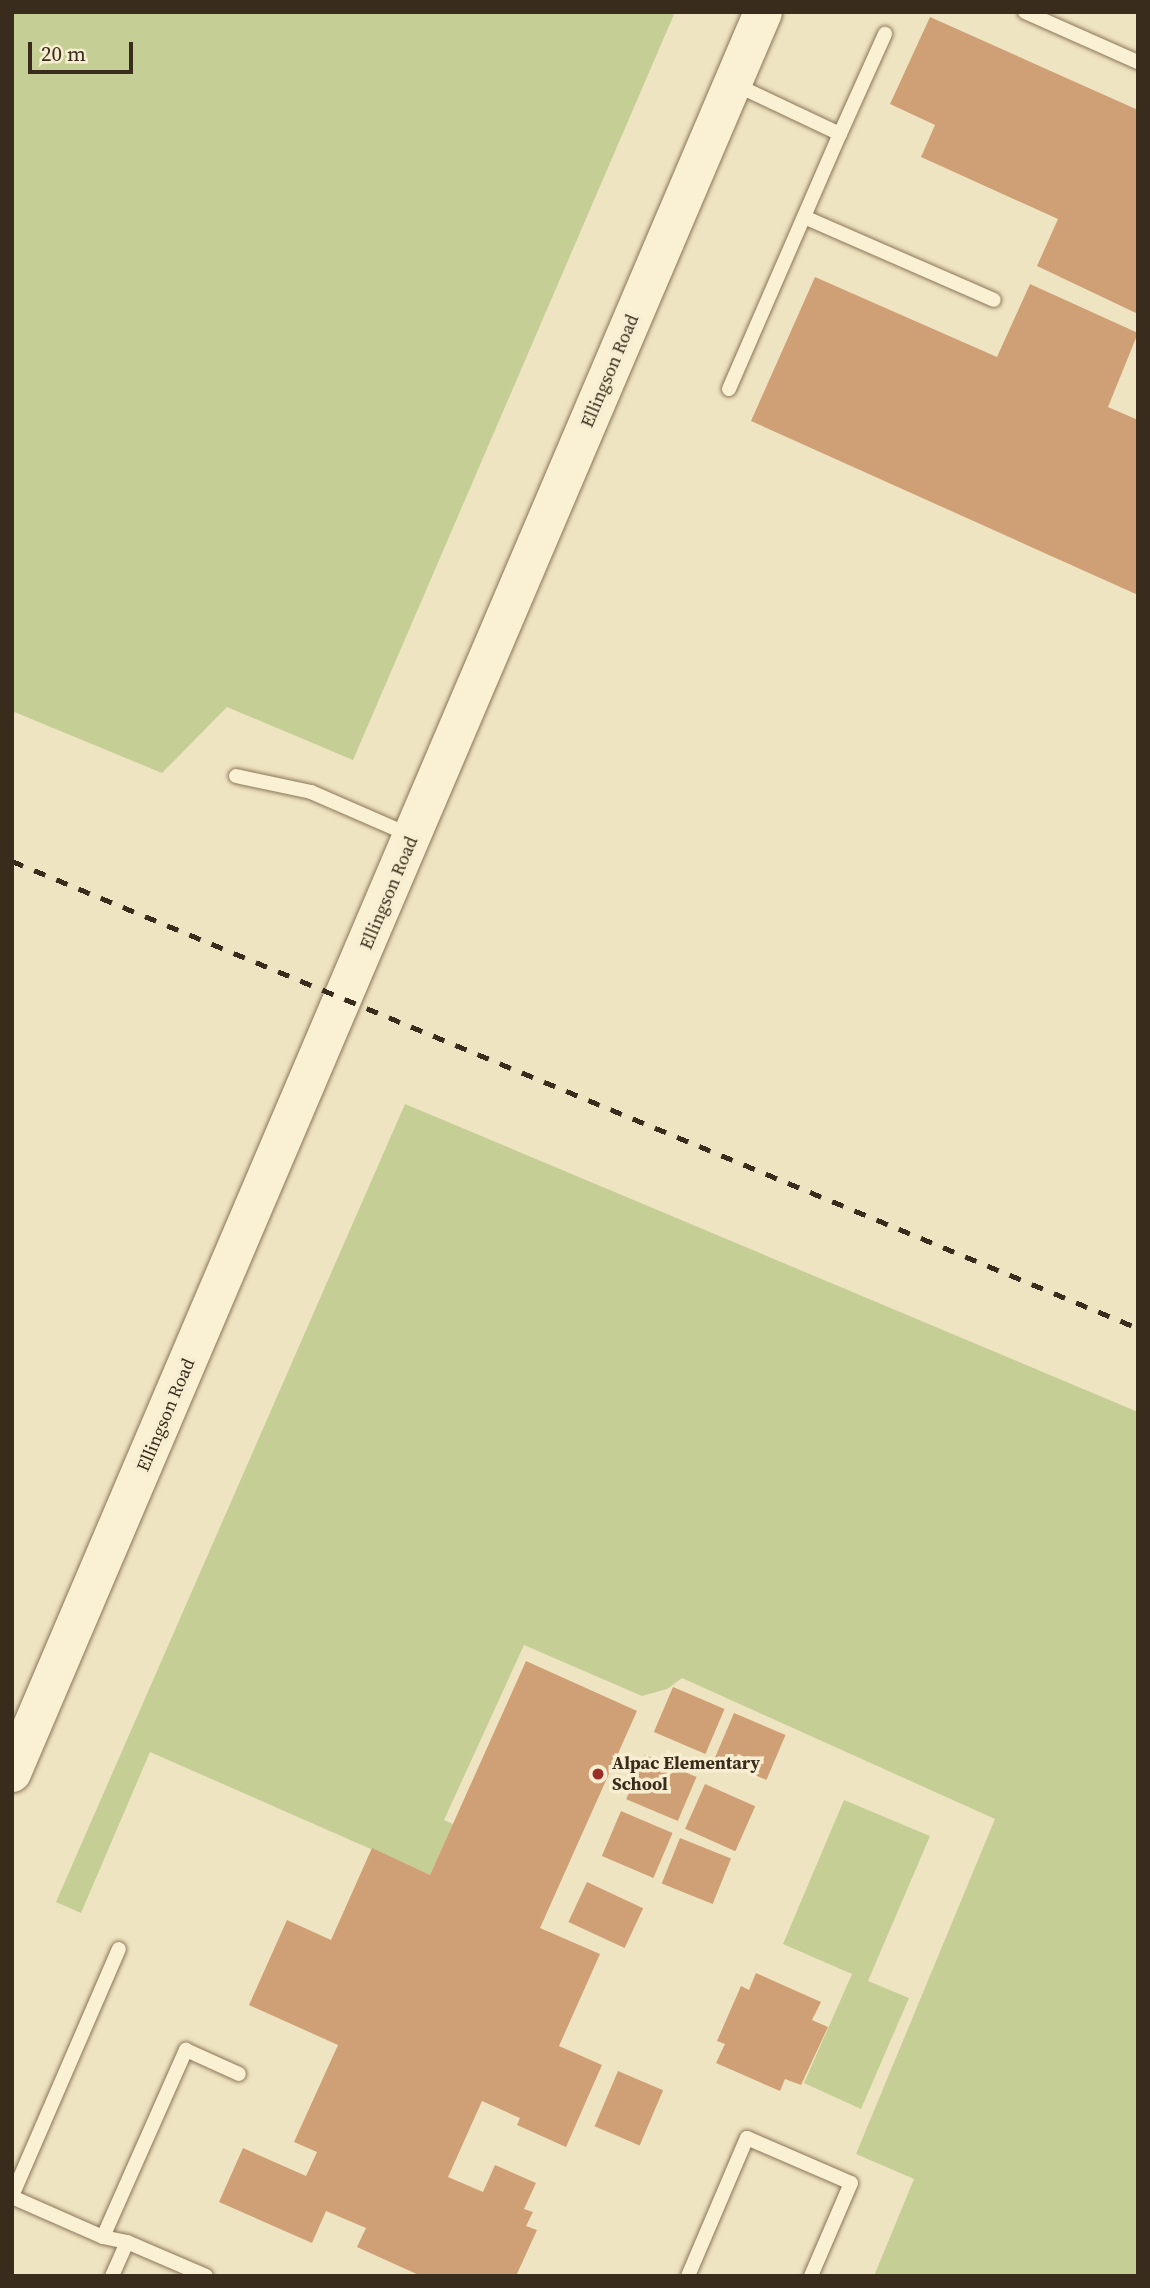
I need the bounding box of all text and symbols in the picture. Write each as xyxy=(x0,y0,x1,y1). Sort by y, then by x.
scale bar xyxy=(32,28,136,72)
text: 20 m xyxy=(41,39,86,68)
street label: Ellingson Road xyxy=(576,311,644,431)
street label: Ellingson Road xyxy=(355,833,423,953)
street label: Ellingson Road xyxy=(132,1355,200,1475)
place label: Alpac Elementary School xyxy=(612,1753,760,1796)
marker: Alpac Elementary School xyxy=(590,1766,606,1782)

